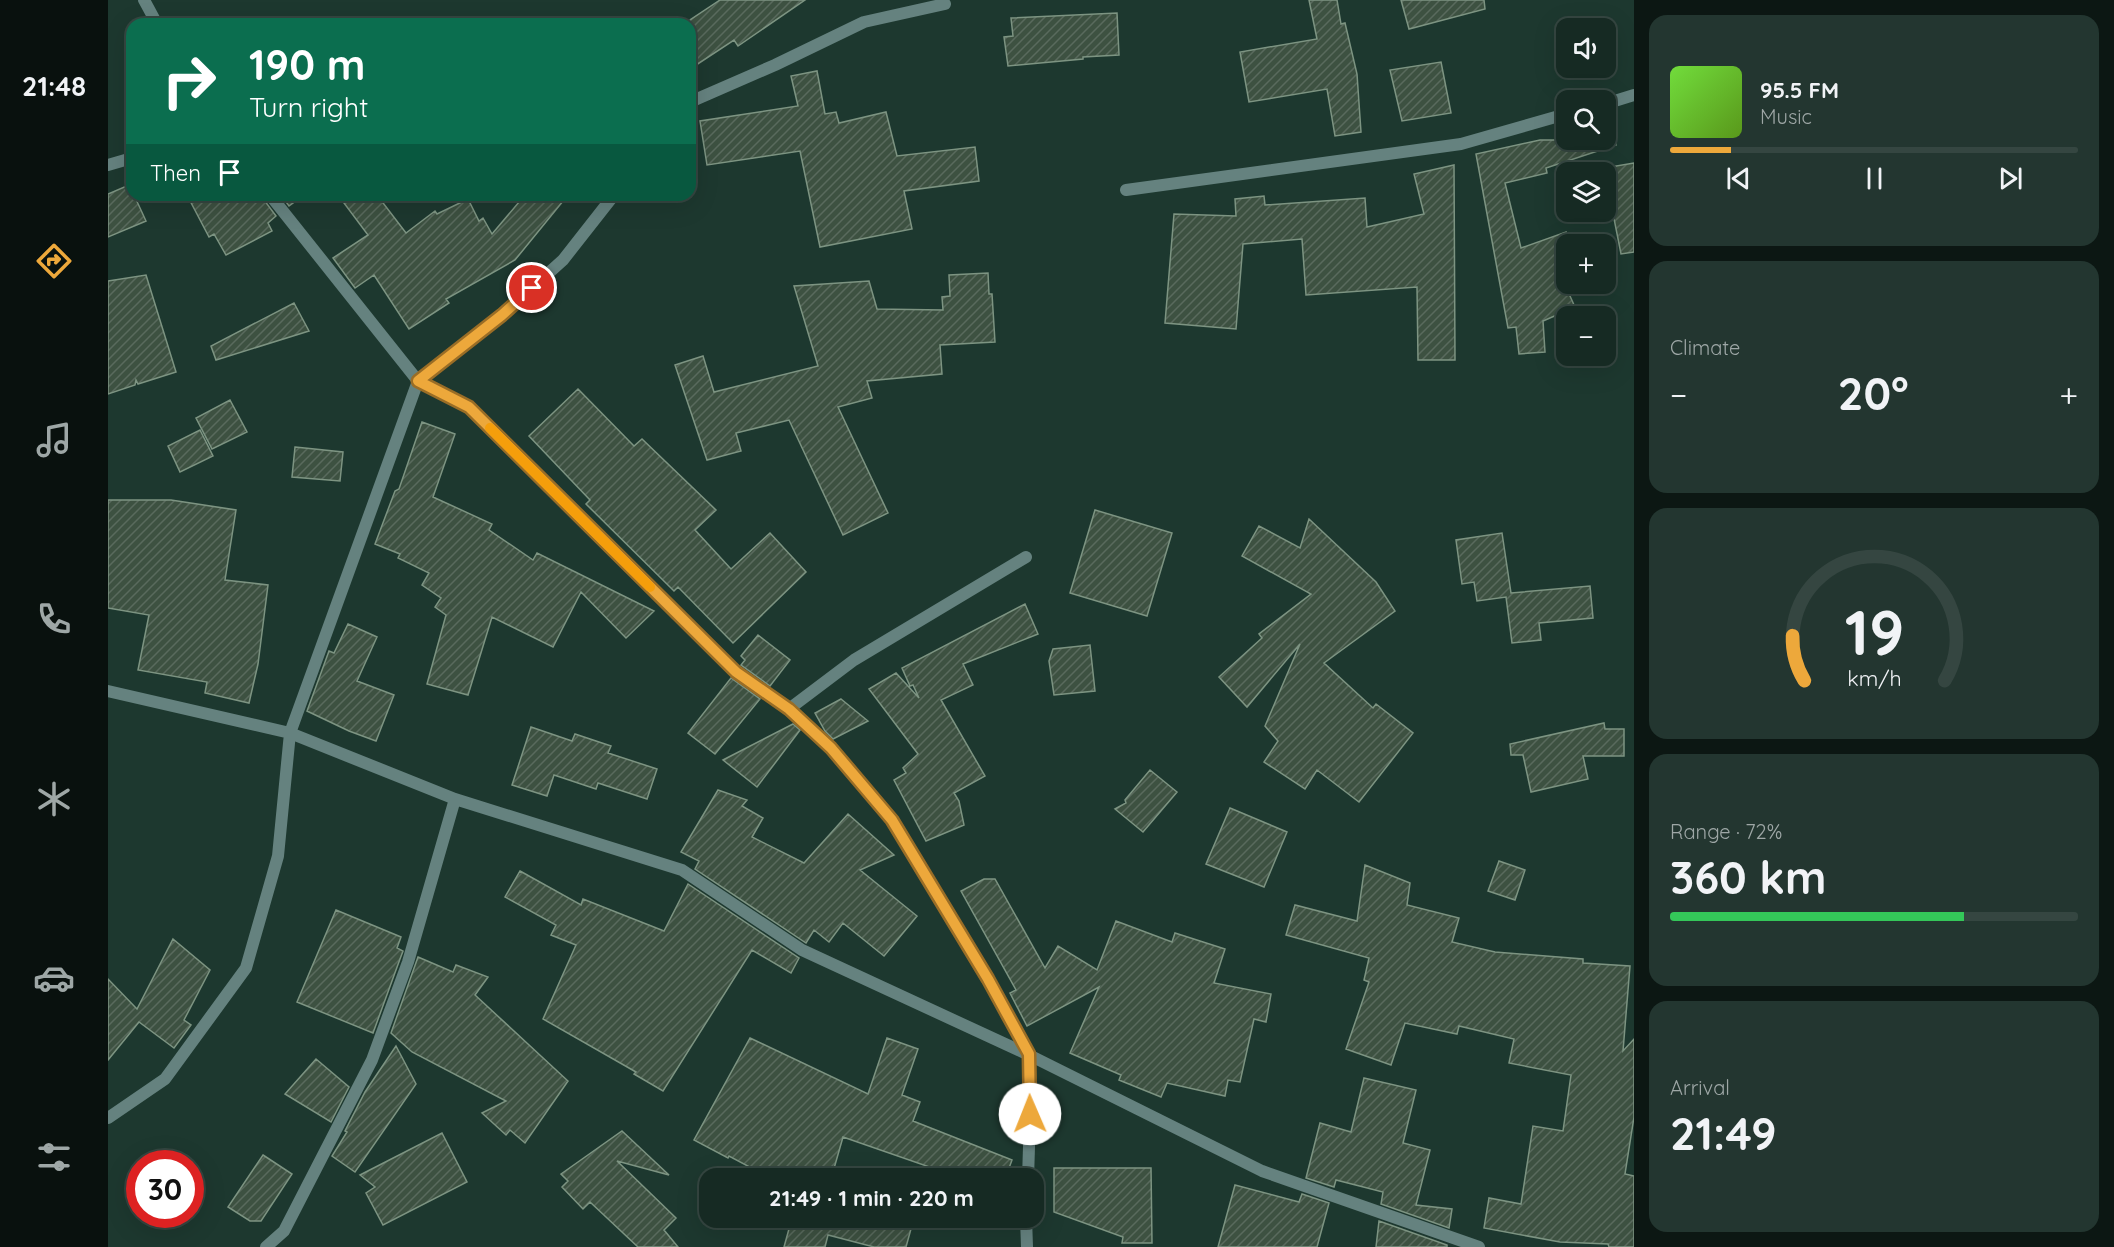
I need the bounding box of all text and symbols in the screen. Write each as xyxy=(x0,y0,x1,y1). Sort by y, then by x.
map controls xyxy=(1556,18,1616,366)
button: sound xyxy=(1556,18,1616,78)
text: 190 m xyxy=(249,38,365,91)
icon: right xyxy=(150,42,228,120)
text: 21:48 xyxy=(22,69,86,103)
text: 95.5 FM xyxy=(1760,76,1839,104)
text: Turn right xyxy=(249,90,368,124)
button: search xyxy=(1556,90,1616,150)
text: Music xyxy=(1760,104,1812,129)
icon: arrive xyxy=(213,156,246,189)
text: Then xyxy=(150,159,201,187)
button: layers xyxy=(1556,162,1616,222)
icon: previous xyxy=(1722,162,1755,195)
icon: pause xyxy=(1858,162,1891,195)
icon: next xyxy=(1994,162,2027,195)
button: + xyxy=(1556,234,1616,294)
icon: directions xyxy=(33,240,75,282)
pin xyxy=(506,262,557,313)
icon: arrive xyxy=(515,271,548,304)
button: − xyxy=(1556,306,1616,366)
text: Climate xyxy=(1670,335,1740,360)
text: 20° xyxy=(1838,365,1909,421)
text: − xyxy=(1670,374,1687,415)
text: + xyxy=(2059,374,2078,415)
icon: music xyxy=(33,419,75,461)
text: 19 xyxy=(1844,593,1904,671)
icon: phone xyxy=(33,598,75,640)
text: km/h xyxy=(1847,665,1901,691)
icon: climate xyxy=(33,778,75,820)
text: Range · 72% xyxy=(1670,819,1782,844)
text: 360 km xyxy=(1670,849,1826,905)
icon: car xyxy=(33,957,75,999)
text: Arrival xyxy=(1670,1075,1730,1100)
position arrow xyxy=(998,1082,1062,1146)
text: 21:49 xyxy=(1670,1105,1777,1161)
icon: filters xyxy=(33,1136,75,1178)
speed limit sign: 30 xyxy=(126,1150,204,1228)
text: 21:49 · 1 min · 220 m xyxy=(769,1184,974,1212)

